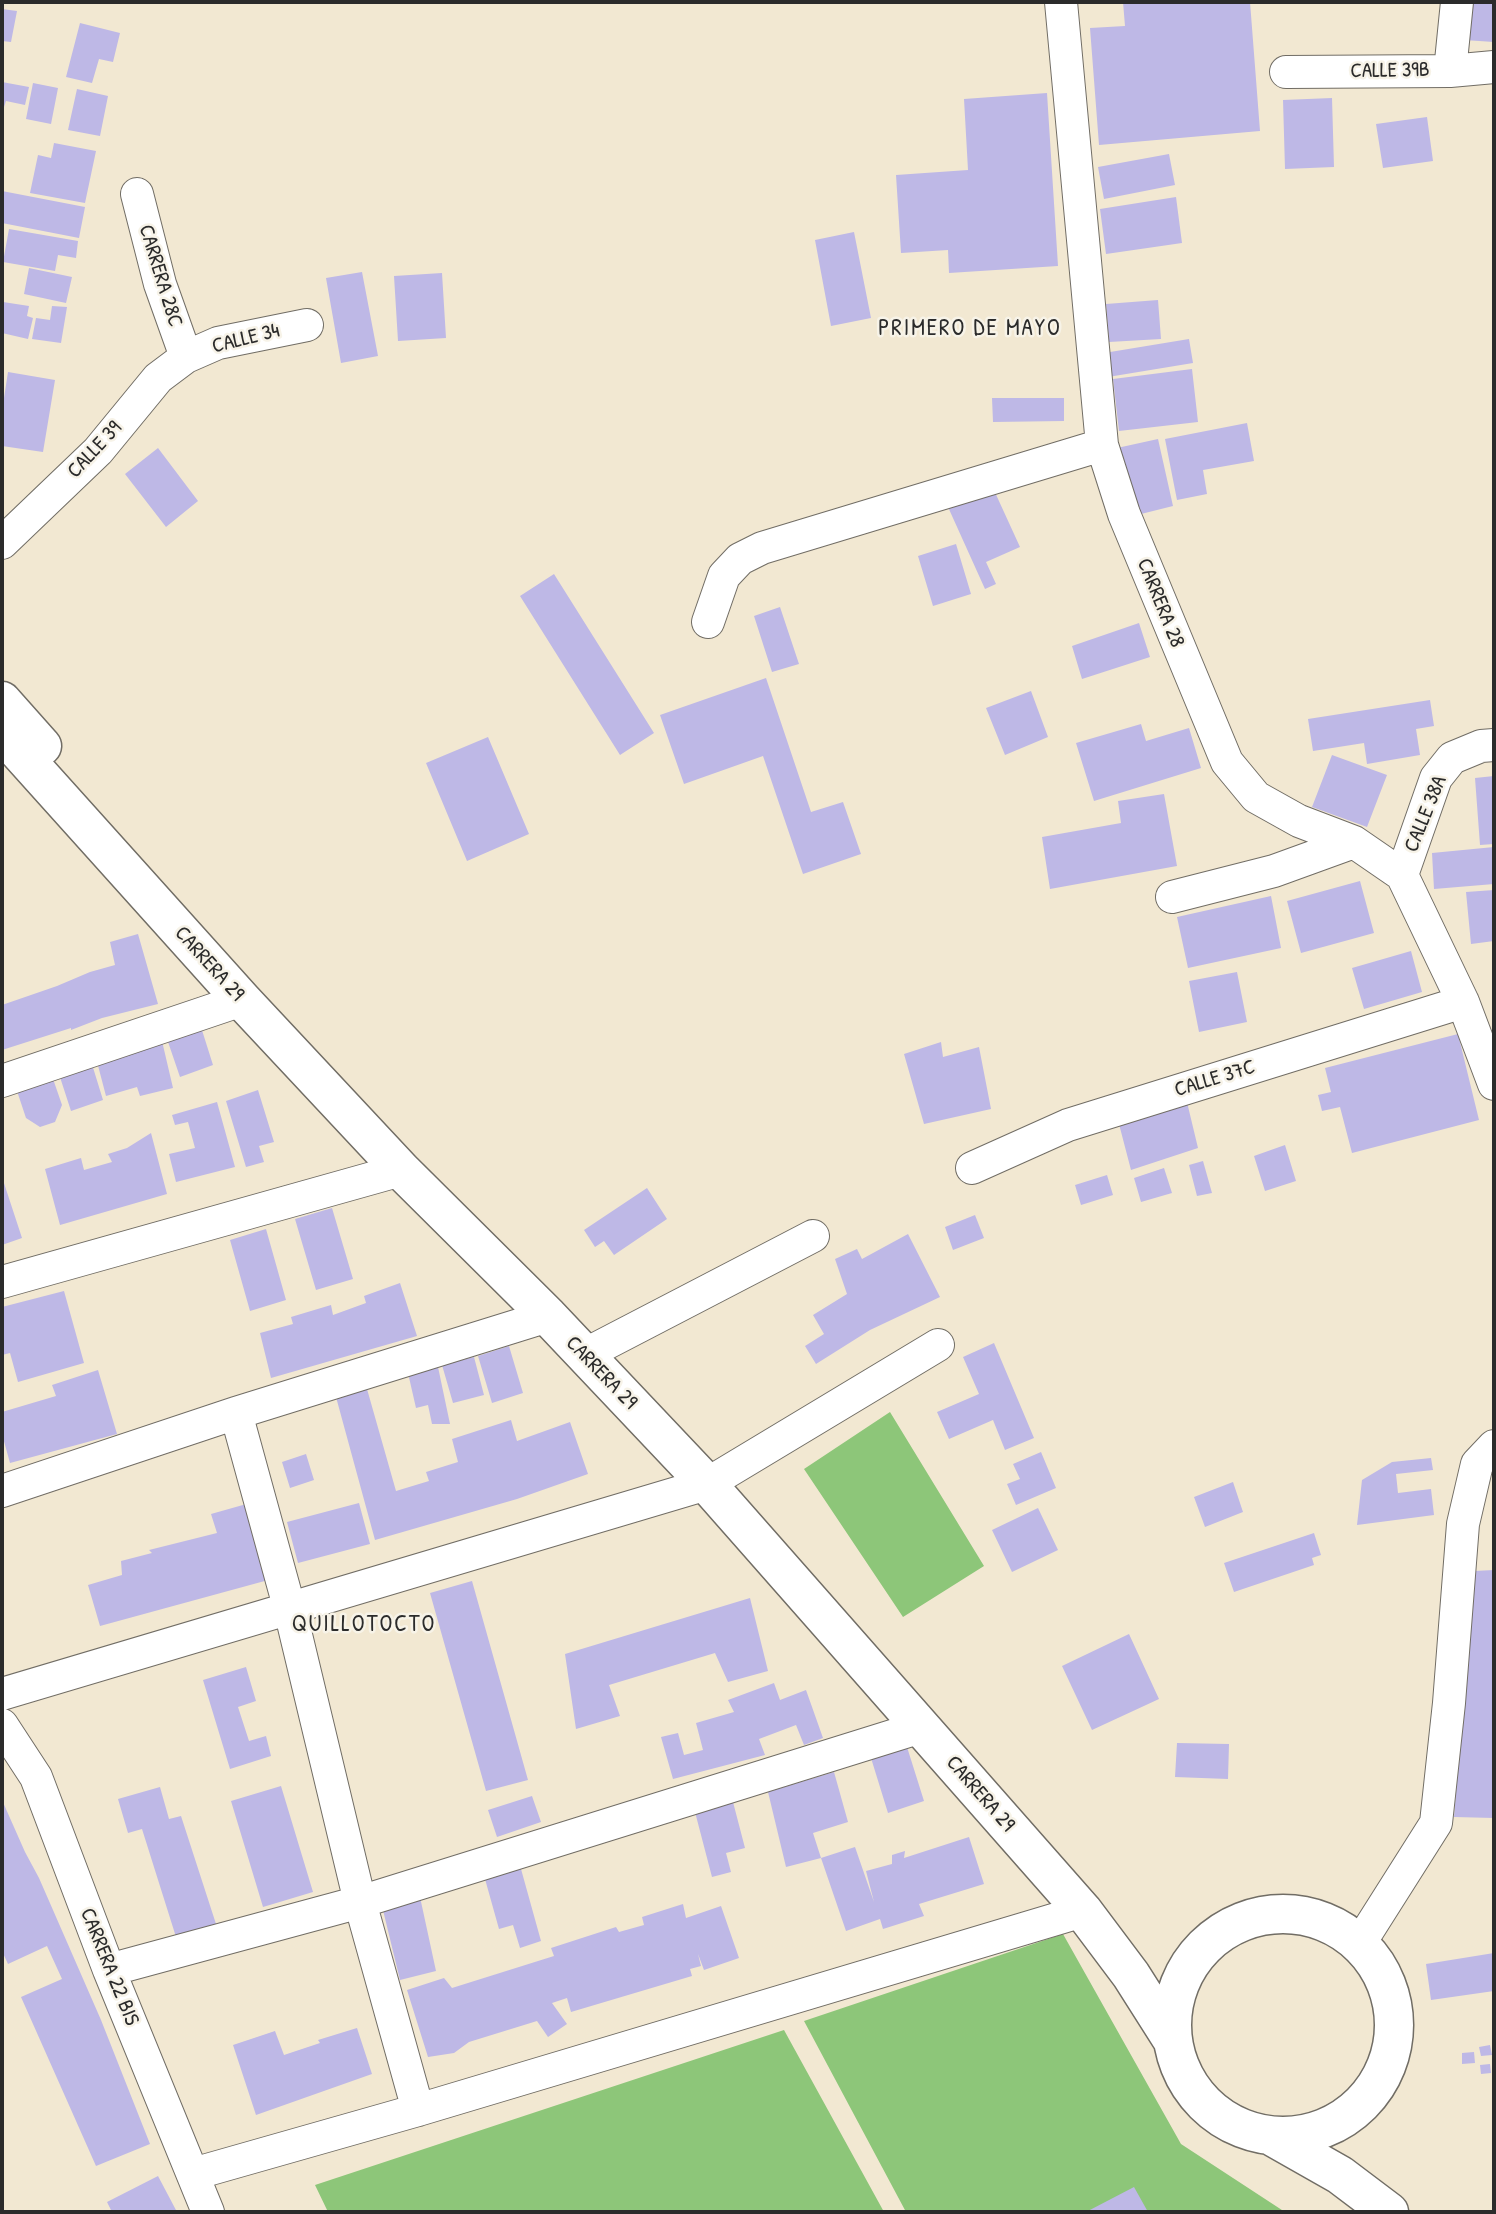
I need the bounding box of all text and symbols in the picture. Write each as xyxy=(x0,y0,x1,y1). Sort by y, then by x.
street label: CALLE 39B xyxy=(1350,58,1430,84)
street label: CARRERA 28C xyxy=(133,222,187,330)
district label: PRIMERO DE MAYO xyxy=(880,315,1060,343)
street label: CALLE 34 xyxy=(210,318,282,360)
street label: CALLE 39 xyxy=(62,416,128,484)
street label: CARRERA 28 xyxy=(1131,555,1189,651)
street label: CALLE 38A xyxy=(1399,772,1453,856)
street label: CARRERA 29 xyxy=(169,921,249,1007)
street label: CALLE 37C xyxy=(1172,1055,1258,1103)
street label: CARRERA 29 xyxy=(560,1331,642,1415)
district label: QUILLOTOCTO xyxy=(293,1611,435,1639)
street label: CARRERA 29 xyxy=(940,1751,1020,1837)
street label: CARRERA 22 BIS xyxy=(74,1905,144,2029)

